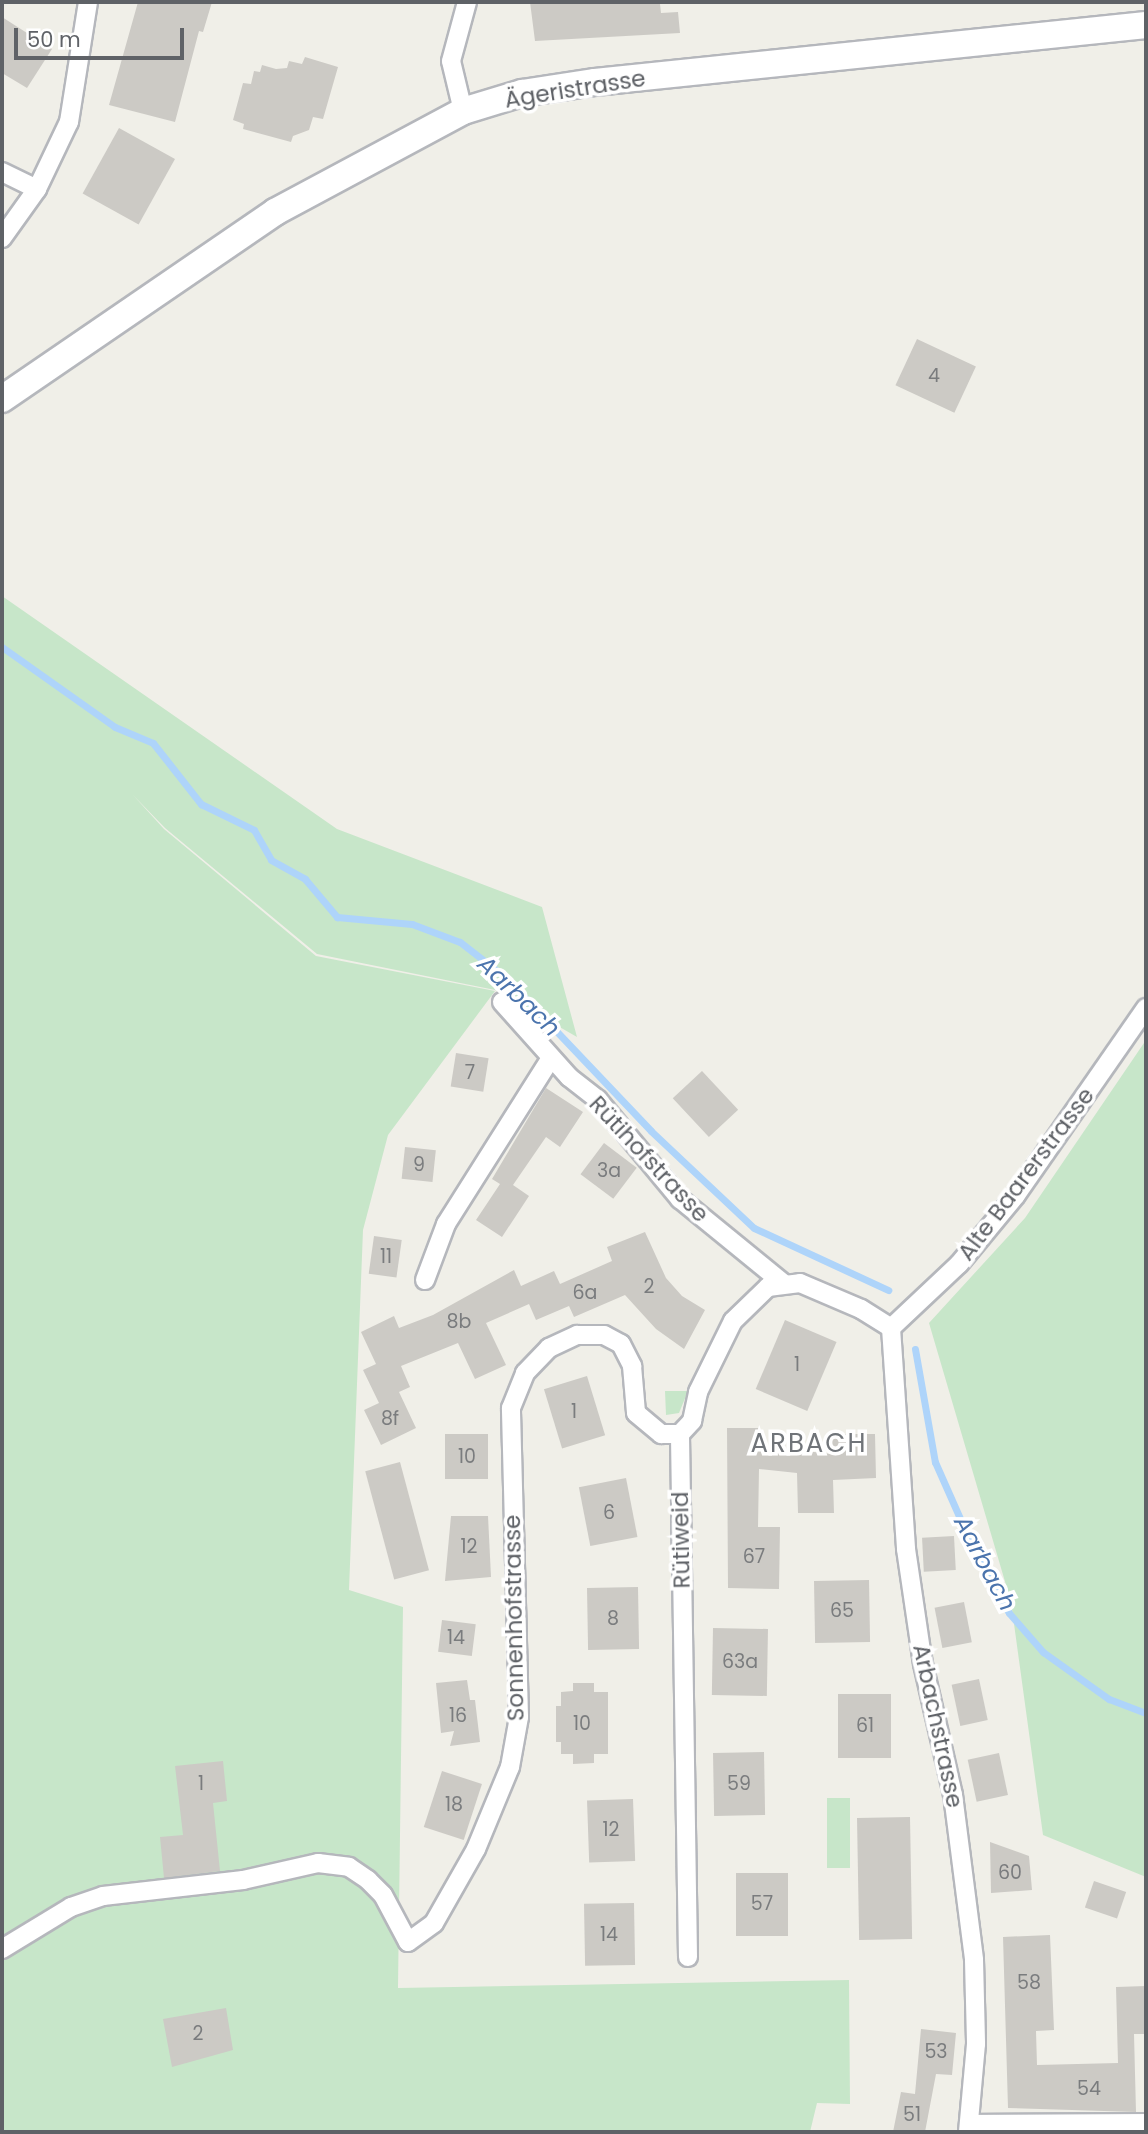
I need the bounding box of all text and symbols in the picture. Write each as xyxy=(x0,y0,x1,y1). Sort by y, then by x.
scale bar xyxy=(18,14,187,58)
text: 50 m xyxy=(27,25,81,54)
street label: Ägeristrasse xyxy=(503,64,647,114)
house number: 4 xyxy=(928,365,940,387)
water label: Aarbach xyxy=(472,950,566,1042)
house number: 7 xyxy=(465,1062,475,1084)
street label: Alte Baarerstrasse xyxy=(952,1082,1100,1266)
street label: Rütihofstrasse xyxy=(583,1090,715,1228)
house number: 9 xyxy=(413,1154,425,1176)
house number: 3a xyxy=(597,1160,621,1182)
house number: 11 xyxy=(380,1246,392,1268)
house number: 2 xyxy=(644,1276,654,1298)
house number: 6a xyxy=(573,1282,597,1304)
house number: 8b xyxy=(447,1311,471,1333)
house number: 1 xyxy=(794,1354,800,1376)
house number: 1 xyxy=(571,1401,577,1423)
house number: 8f xyxy=(381,1408,399,1430)
district label: ARBACH xyxy=(751,1428,867,1460)
house number: 10 xyxy=(458,1446,476,1468)
street label: Rütiweid xyxy=(666,1491,696,1589)
house number: 6 xyxy=(603,1502,615,1524)
water label: Aarbach xyxy=(948,1510,1022,1616)
street label: Sonnenhofstrasse xyxy=(498,1515,530,1721)
house number: 12 xyxy=(460,1536,478,1558)
house number: 67 xyxy=(743,1546,765,1568)
house number: 65 xyxy=(830,1600,854,1622)
house number: 8 xyxy=(607,1608,619,1630)
house number: 14 xyxy=(447,1627,465,1649)
street label: Arbachstrasse xyxy=(907,1642,969,1810)
house number: 63a xyxy=(722,1651,758,1673)
house number: 16 xyxy=(449,1705,467,1727)
house number: 10 xyxy=(573,1713,591,1735)
house number: 61 xyxy=(856,1715,874,1737)
house number: 1 xyxy=(198,1773,204,1795)
house number: 59 xyxy=(727,1773,751,1795)
house number: 18 xyxy=(445,1794,463,1816)
house number: 12 xyxy=(602,1819,620,1841)
house number: 60 xyxy=(998,1862,1022,1884)
house number: 57 xyxy=(751,1893,773,1915)
house number: 14 xyxy=(600,1924,618,1946)
house number: 58 xyxy=(1017,1972,1041,1994)
house number: 2 xyxy=(193,2023,203,2045)
house number: 53 xyxy=(924,2041,948,2063)
house number: 54 xyxy=(1077,2078,1101,2100)
house number: 51 xyxy=(903,2104,921,2126)

